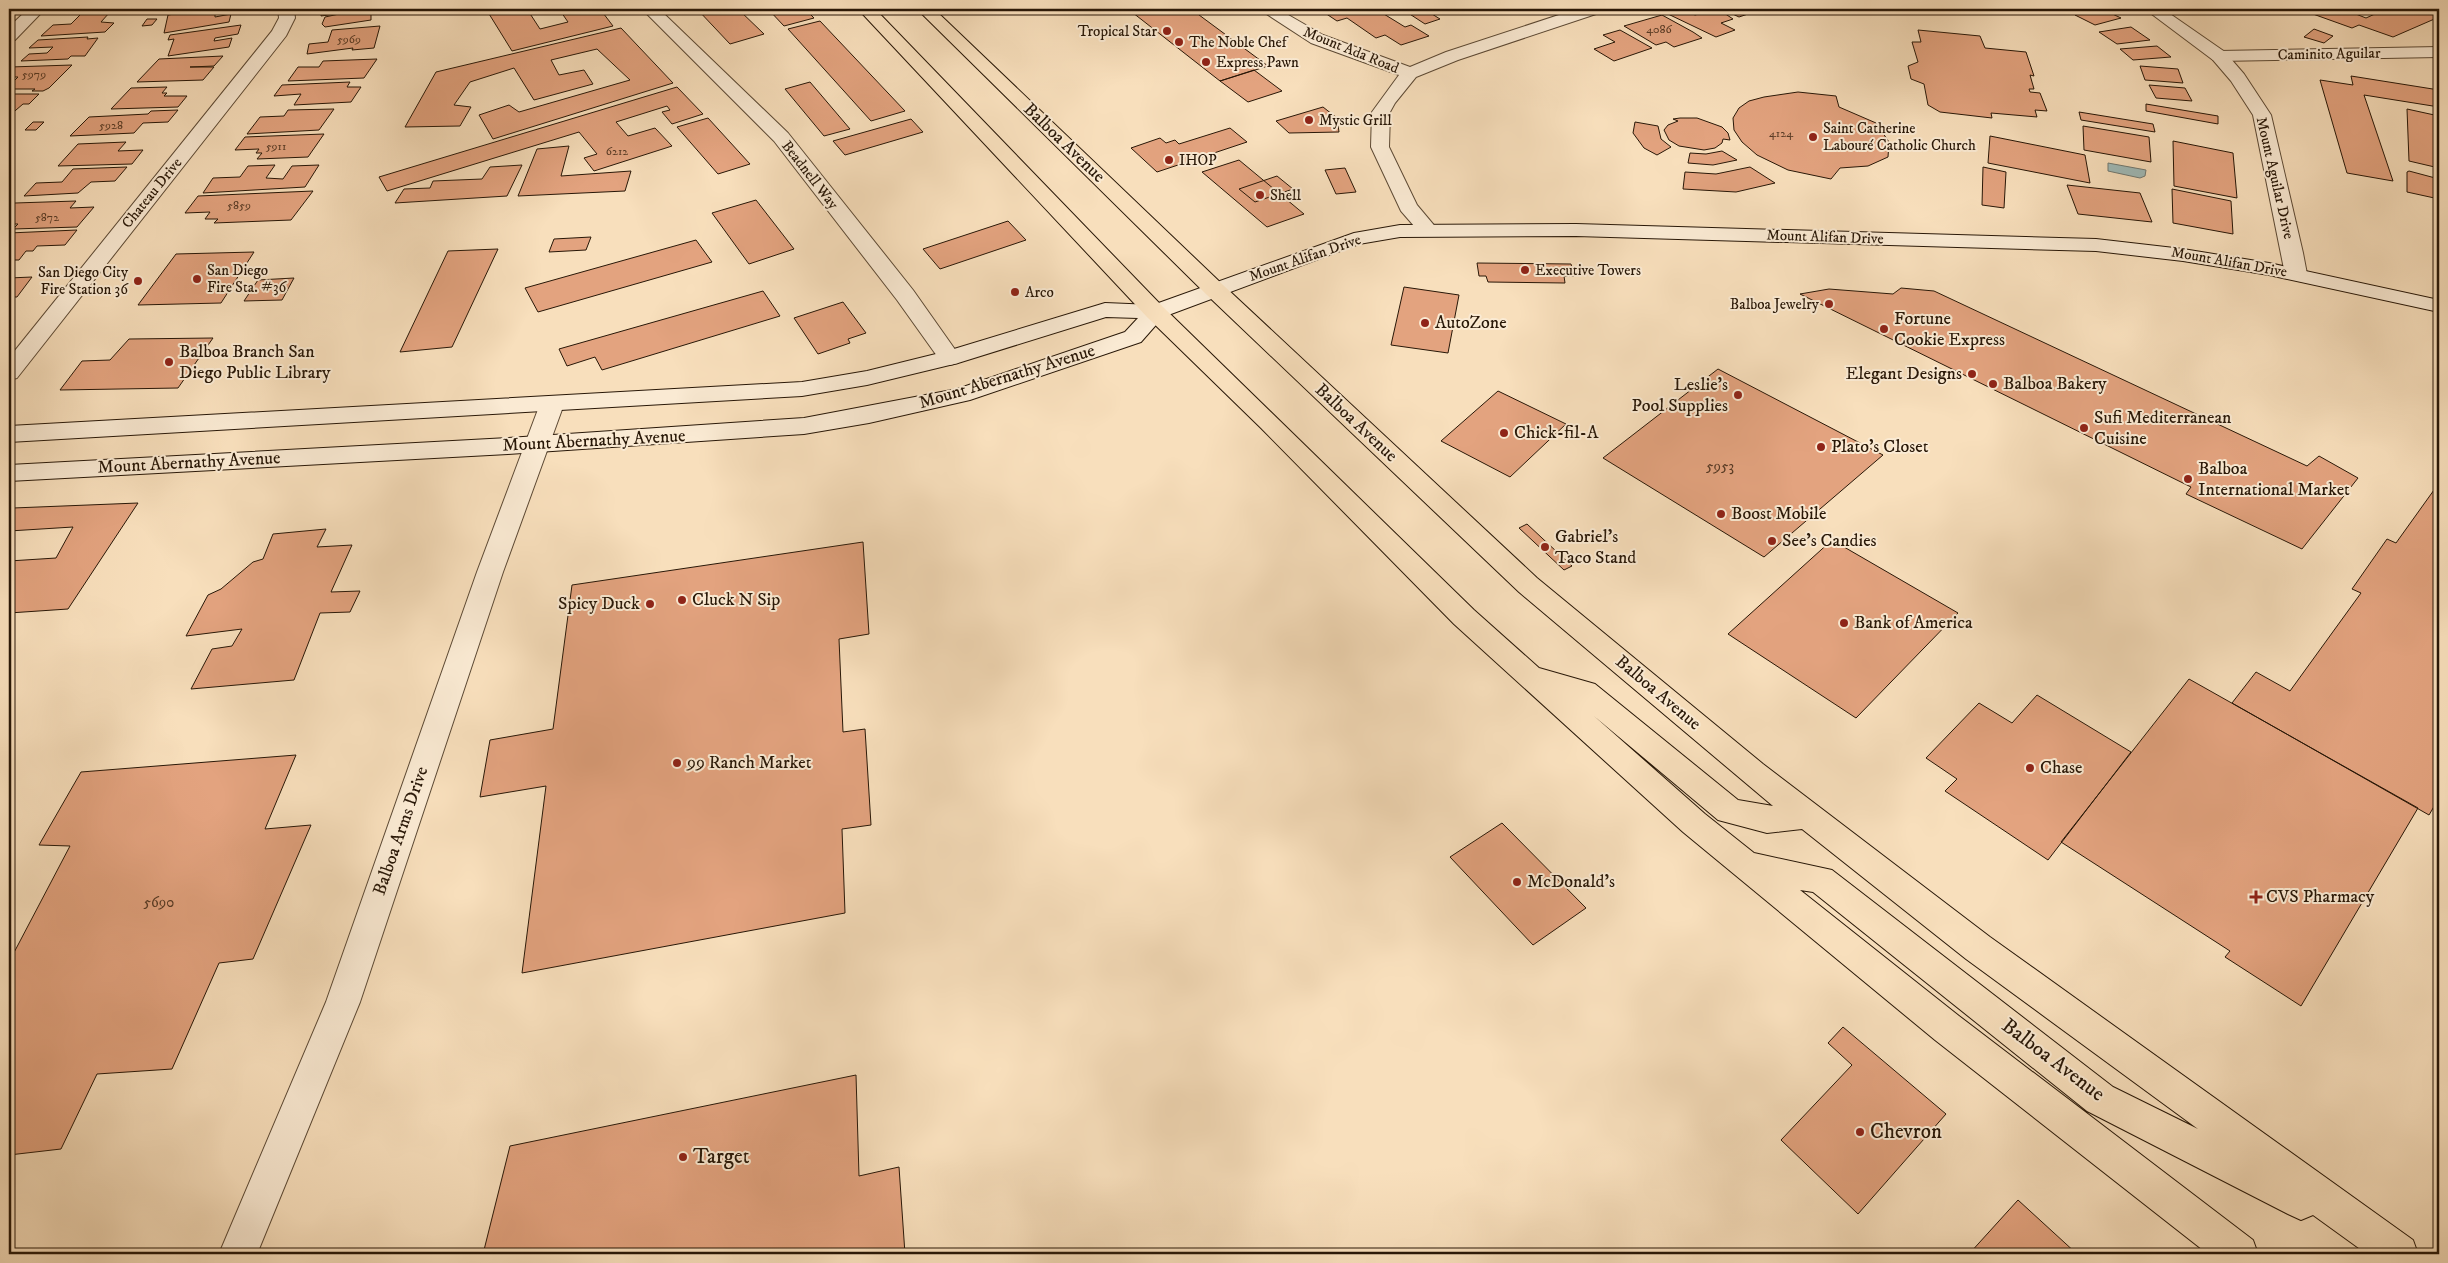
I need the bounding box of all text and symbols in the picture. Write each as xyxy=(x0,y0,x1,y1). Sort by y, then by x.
place label: Tropical Star xyxy=(1078,22,1157,41)
street label: Mount Ada Road xyxy=(1300,22,1402,78)
house number: 4086 xyxy=(1646,22,1673,37)
marker: Tropical Star xyxy=(1161,25,1173,37)
house number: 5969 xyxy=(337,32,361,47)
place label: The Noble Chef xyxy=(1189,33,1289,52)
marker: The Noble Chef xyxy=(1173,36,1185,48)
street label: Caminito Aguilar xyxy=(2277,44,2381,64)
place label: Express Pawn xyxy=(1216,53,1299,72)
marker: Express Pawn xyxy=(1200,56,1212,68)
house number: 5979 xyxy=(22,67,46,82)
street label: Balboa Avenue xyxy=(1019,99,1109,187)
place label: Mystic Grill xyxy=(1319,111,1392,130)
marker: Mystic Grill xyxy=(1303,114,1315,126)
street label: Mount Aguilar Drive xyxy=(2252,115,2298,241)
house number: 5928 xyxy=(99,118,123,133)
place label: Saint Catherine Labouré Catholic Church xyxy=(1823,119,1976,155)
house number: 4124 xyxy=(1769,126,1794,141)
marker: Saint Catherine Labouré Catholic Church xyxy=(1807,131,1819,143)
street label: Beadnell Way xyxy=(777,137,843,214)
house number: 5911 xyxy=(266,139,286,154)
house number: 6212 xyxy=(606,144,628,159)
place label: IHOP xyxy=(1179,151,1217,170)
street label: Chateau Drive xyxy=(118,154,186,232)
marker: IHOP xyxy=(1163,154,1175,166)
place label: Shell xyxy=(1270,186,1301,205)
marker: Shell xyxy=(1254,189,1266,201)
house number: 5859 xyxy=(227,198,251,213)
house number: 5872 xyxy=(35,210,59,225)
street label: Mount Alifan Drive xyxy=(1766,225,1884,249)
street label: Mount Alifan Drive xyxy=(1246,230,1364,286)
street label: Mount Alifan Drive xyxy=(2170,242,2288,282)
place label: San Diego Fire Sta. #36 xyxy=(207,261,288,297)
place label: Executive Towers xyxy=(1535,261,1641,280)
place label: San Diego City Fire Station 36 xyxy=(38,263,129,299)
marker: Executive Towers xyxy=(1519,264,1531,276)
marker: San Diego Fire Sta. #36 xyxy=(191,273,203,285)
marker: San Diego City Fire Station 36 xyxy=(132,275,144,287)
place label: Arco xyxy=(1025,283,1054,302)
marker: Arco xyxy=(1009,286,1021,298)
place label: Balboa Jewelry xyxy=(1730,295,1820,314)
marker: Balboa Jewelry xyxy=(1823,298,1835,310)
place label: Fortune Cookie Express xyxy=(1894,308,2005,351)
place label: AutoZone xyxy=(1435,312,1507,334)
marker: AutoZone xyxy=(1419,317,1431,329)
marker: Fortune Cookie Express xyxy=(1878,323,1890,335)
street label: Mount Abernathy Avenue xyxy=(916,340,1098,414)
place label: Balboa Branch San Diego Public Library xyxy=(179,341,331,384)
marker: Balboa Branch San Diego Public Library xyxy=(163,356,175,368)
place label: Elegant Designs xyxy=(1845,363,1962,385)
marker: Elegant Designs xyxy=(1966,368,1978,380)
place label: Balboa Bakery xyxy=(2003,373,2107,395)
place label: Leslie's Pool Supplies xyxy=(1632,374,1728,417)
marker: Balboa Bakery xyxy=(1987,378,1999,390)
street label: Balboa Avenue xyxy=(1310,379,1402,467)
marker: Leslie's Pool Supplies xyxy=(1732,389,1744,401)
place label: Sufi Mediterranean Cuisine xyxy=(2094,407,2232,450)
place label: Chick-fil-A xyxy=(1514,422,1599,444)
marker: Sufi Mediterranean Cuisine xyxy=(2078,422,2090,434)
street label: Mount Abernathy Avenue xyxy=(502,425,686,457)
marker: Chick-fil-A xyxy=(1498,427,1510,439)
place label: Plato's Closet xyxy=(1831,436,1929,458)
marker: Plato's Closet xyxy=(1815,441,1827,453)
street label: Mount Abernathy Avenue xyxy=(97,447,281,479)
house number: 5953 xyxy=(1706,457,1734,476)
place label: Balboa International Market xyxy=(2198,458,2350,501)
marker: Balboa International Market xyxy=(2182,473,2194,485)
place label: Boost Mobile xyxy=(1731,503,1826,525)
marker: Boost Mobile xyxy=(1715,508,1727,520)
place label: Gabriel's Taco Stand xyxy=(1555,526,1636,569)
place label: See's Candies xyxy=(1782,530,1877,552)
marker: See's Candies xyxy=(1766,535,1778,547)
marker: Gabriel's Taco Stand xyxy=(1539,541,1551,553)
place label: Cluck N Sip xyxy=(692,589,780,611)
place label: Spicy Duck xyxy=(558,593,640,615)
marker: Cluck N Sip xyxy=(676,594,688,606)
marker: Spicy Duck xyxy=(644,598,656,610)
place label: Bank of America xyxy=(1854,612,1973,634)
marker: Bank of America xyxy=(1838,617,1850,629)
street label: Balboa Avenue xyxy=(1611,651,1705,735)
place label: 99 Ranch Market xyxy=(686,752,812,774)
marker: 99 Ranch Market xyxy=(671,757,683,769)
place label: Chase xyxy=(2040,757,2083,779)
marker: Chase xyxy=(2024,762,2036,774)
street label: Balboa Arms Drive xyxy=(369,764,433,898)
place label: McDonald's xyxy=(1527,871,1615,893)
marker: McDonald's xyxy=(1511,876,1523,888)
place label: CVS Pharmacy xyxy=(2266,886,2375,908)
marker: CVS Pharmacy xyxy=(2250,891,2262,903)
house number: 5690 xyxy=(144,893,174,912)
street label: Balboa Avenue xyxy=(1996,1013,2110,1107)
place label: Chevron xyxy=(1870,1119,1942,1145)
marker: Chevron xyxy=(1854,1126,1866,1138)
place label: Target xyxy=(693,1144,750,1170)
marker: Target xyxy=(677,1151,689,1163)

